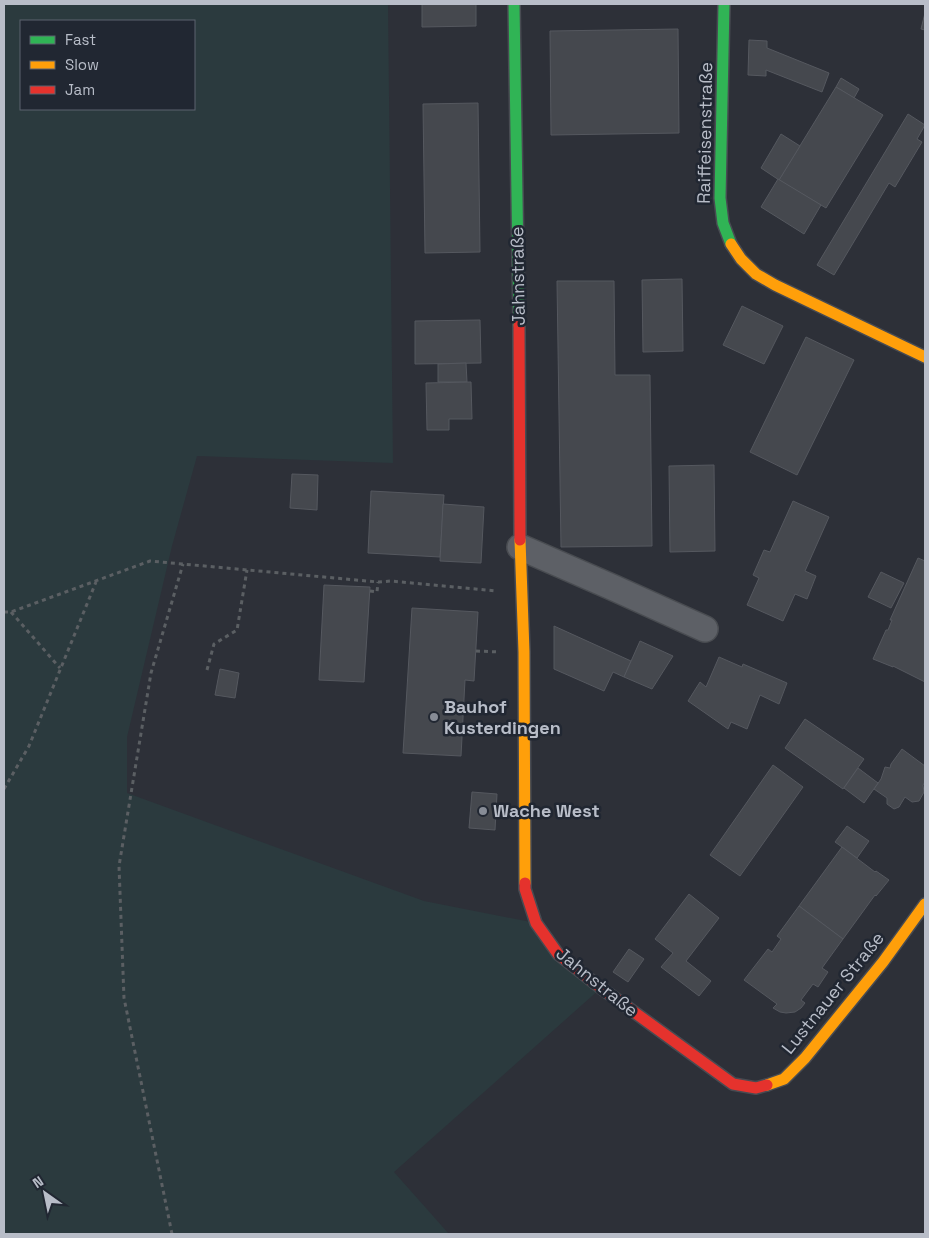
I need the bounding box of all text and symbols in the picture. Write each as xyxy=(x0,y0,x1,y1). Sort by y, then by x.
legend xyxy=(20,20,195,110)
text: Fast xyxy=(65,30,96,49)
text: Slow xyxy=(65,55,99,74)
street label: Raiffeisenstraße xyxy=(692,62,717,204)
text: Jam xyxy=(65,80,95,99)
street label: Jahnstraße xyxy=(505,226,530,326)
place label: Bauhof Kusterdingen xyxy=(444,695,561,739)
marker: Bauhof Kusterdingen xyxy=(428,711,440,723)
place label: Wache West xyxy=(493,799,600,822)
marker: Wache West xyxy=(477,805,489,817)
street label: Lustnauer Straße xyxy=(776,927,889,1058)
street label: Jahnstraße xyxy=(552,942,643,1022)
north arrow xyxy=(20,1168,70,1218)
text: N xyxy=(29,1172,47,1192)

